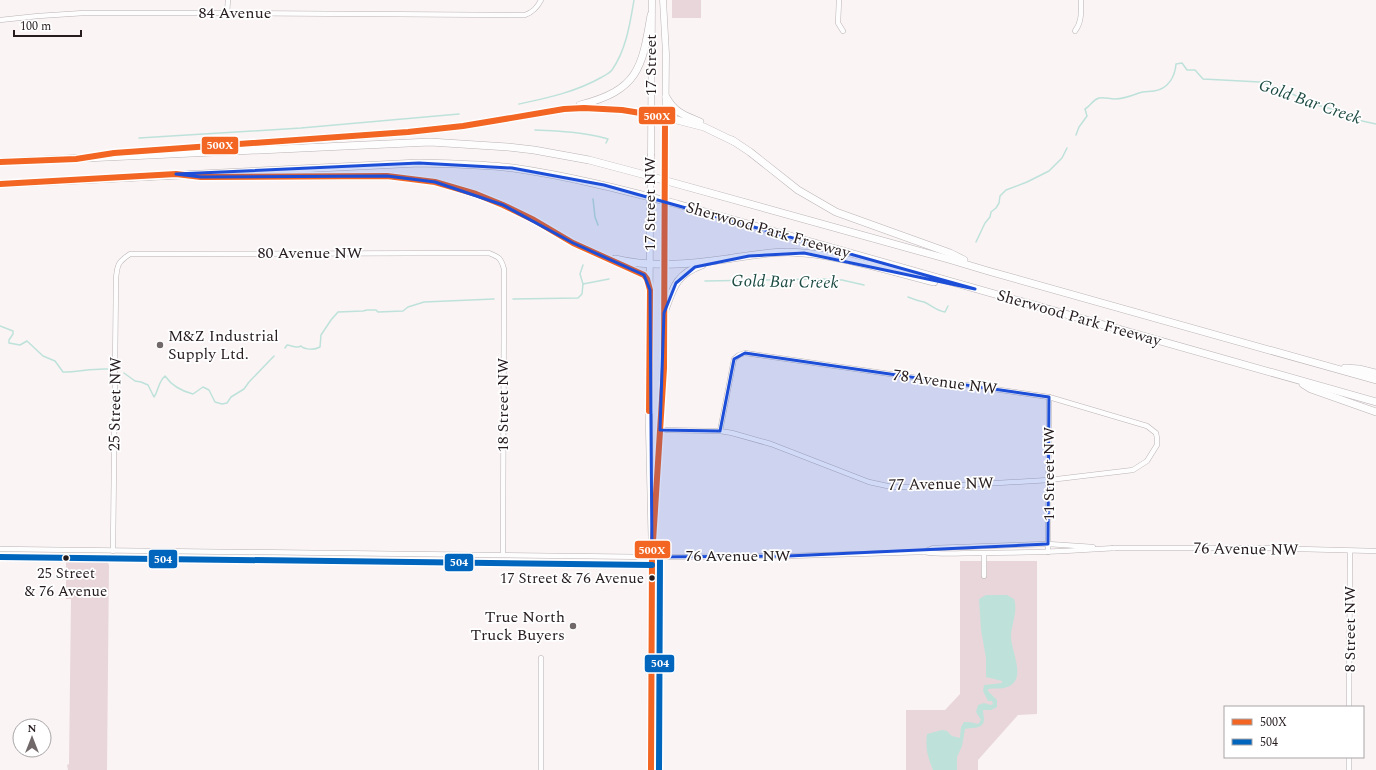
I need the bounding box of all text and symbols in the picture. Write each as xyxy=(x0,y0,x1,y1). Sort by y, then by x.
street label: 84 Avenue xyxy=(199,1,271,25)
scale bar xyxy=(14,12,81,38)
text: 100 m xyxy=(20,17,51,36)
street label: 17 Street xyxy=(639,34,663,96)
water label: Gold Bar Creek xyxy=(1255,72,1365,132)
line badge: 500X xyxy=(638,106,676,125)
text: 500X xyxy=(643,108,671,125)
line badge: 500X xyxy=(201,136,239,155)
text: 500X xyxy=(206,137,234,154)
street label: 17 Street NW xyxy=(638,157,662,251)
street label: Sherwood Park Freeway xyxy=(683,195,854,265)
street label: 80 Avenue NW xyxy=(257,241,363,265)
water label: Gold Bar Creek xyxy=(731,268,839,296)
street label: Sherwood Park Freeway xyxy=(994,283,1165,353)
place label: M&Z Industrial Supply Ltd. xyxy=(168,324,279,366)
marker: M&Z Industrial Supply Ltd. xyxy=(155,340,165,350)
street label: 25 Street NW xyxy=(102,356,128,451)
street label: 18 Street NW xyxy=(491,358,515,452)
street label: 78 Avenue NW xyxy=(891,363,999,401)
street label: 11 Street NW xyxy=(1037,427,1061,521)
street label: 77 Avenue NW xyxy=(888,471,994,497)
street label: 76 Avenue NW xyxy=(1193,536,1299,562)
line badge: 500X xyxy=(634,540,671,559)
text: 500X xyxy=(638,542,666,559)
street label: 76 Avenue NW xyxy=(685,544,791,568)
line badge: 504 xyxy=(148,549,178,569)
text: 504 xyxy=(154,551,173,568)
marker: 25 Street & 76 Avenue xyxy=(61,553,71,563)
line badge: 504 xyxy=(444,553,474,572)
text: 504 xyxy=(450,554,469,571)
place label: 25 Street & 76 Avenue xyxy=(25,562,107,603)
place label: 17 Street & 76 Avenue xyxy=(500,567,644,590)
marker: 17 Street & 76 Avenue xyxy=(647,573,657,583)
street label: 8 Street NW xyxy=(1338,586,1362,672)
place label: True North Truck Buyers xyxy=(471,605,565,647)
marker: True North Truck Buyers xyxy=(568,621,578,631)
line badge: 504 xyxy=(644,654,675,673)
text: 504 xyxy=(651,655,670,672)
legend xyxy=(1224,706,1364,758)
text: 500X xyxy=(1260,713,1287,732)
north arrow xyxy=(12,718,52,758)
text: N xyxy=(28,720,37,737)
text: 504 xyxy=(1260,733,1278,752)

